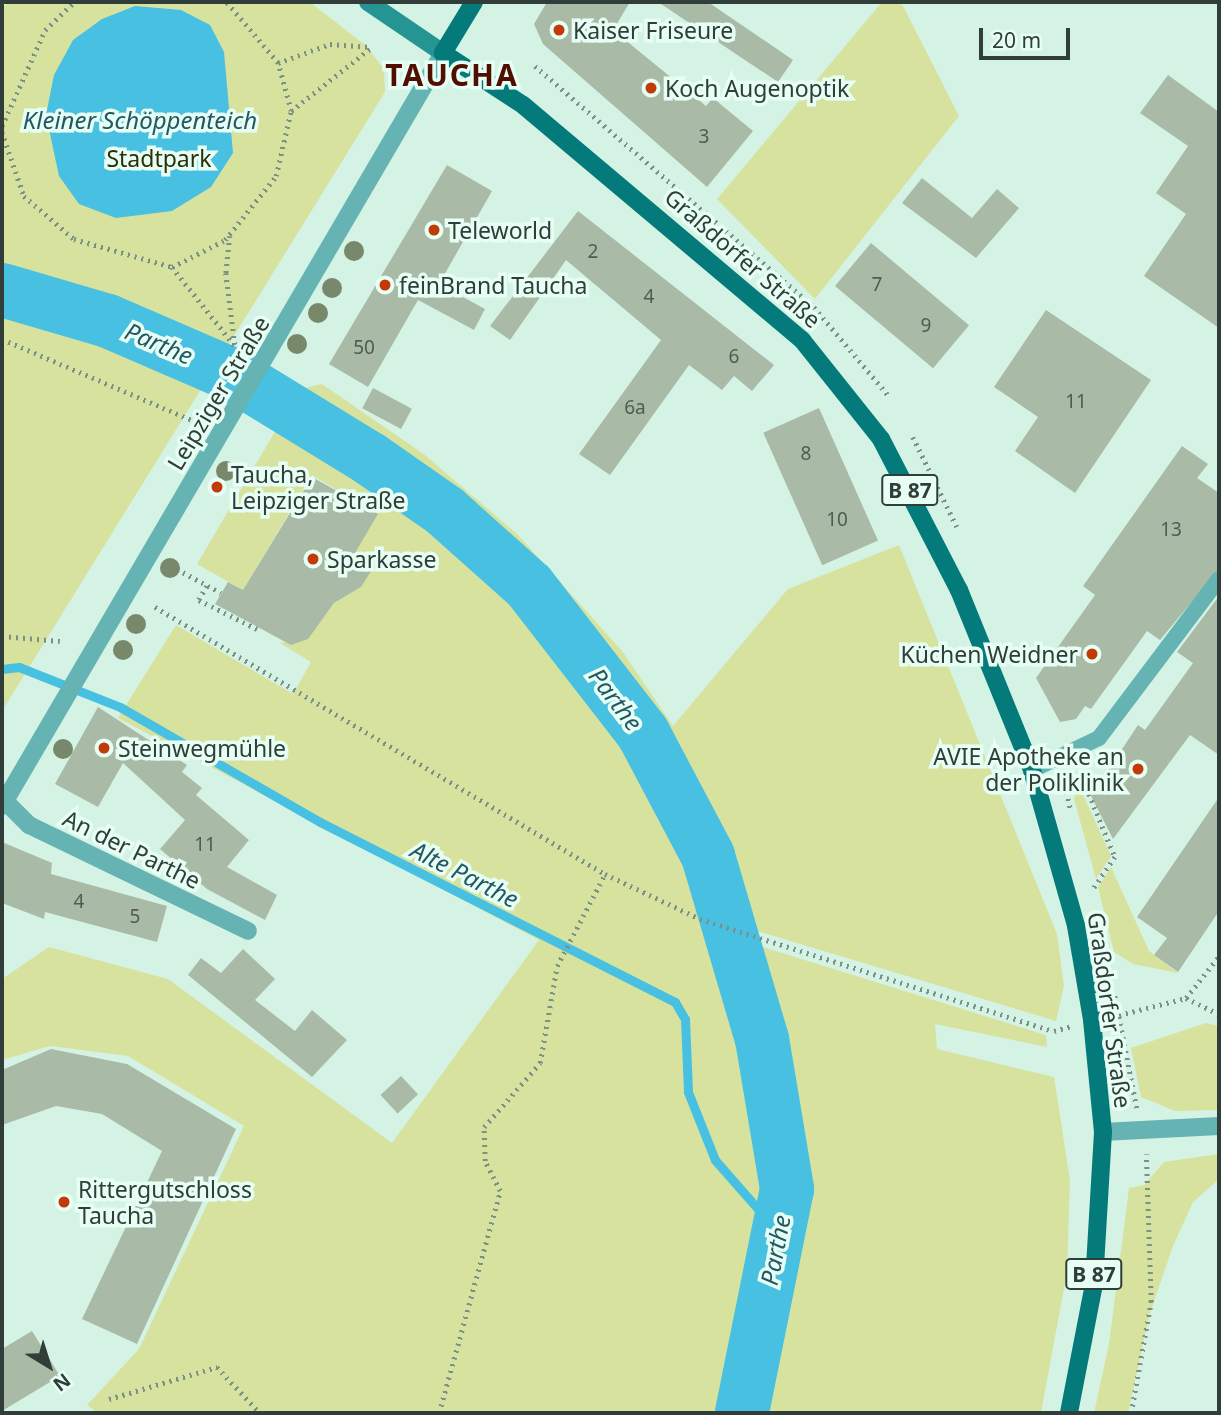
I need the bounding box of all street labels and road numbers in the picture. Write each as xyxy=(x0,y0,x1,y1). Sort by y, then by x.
street label: Graßdorfer Straße xyxy=(659,183,827,333)
street label: Leipziger Straße xyxy=(161,311,275,475)
road number: B 87 xyxy=(880,472,940,508)
street label: An der Parthe xyxy=(59,804,205,894)
street label: Graßdorfer Straße xyxy=(1083,910,1137,1110)
road number: B 87 xyxy=(1064,1256,1124,1292)

